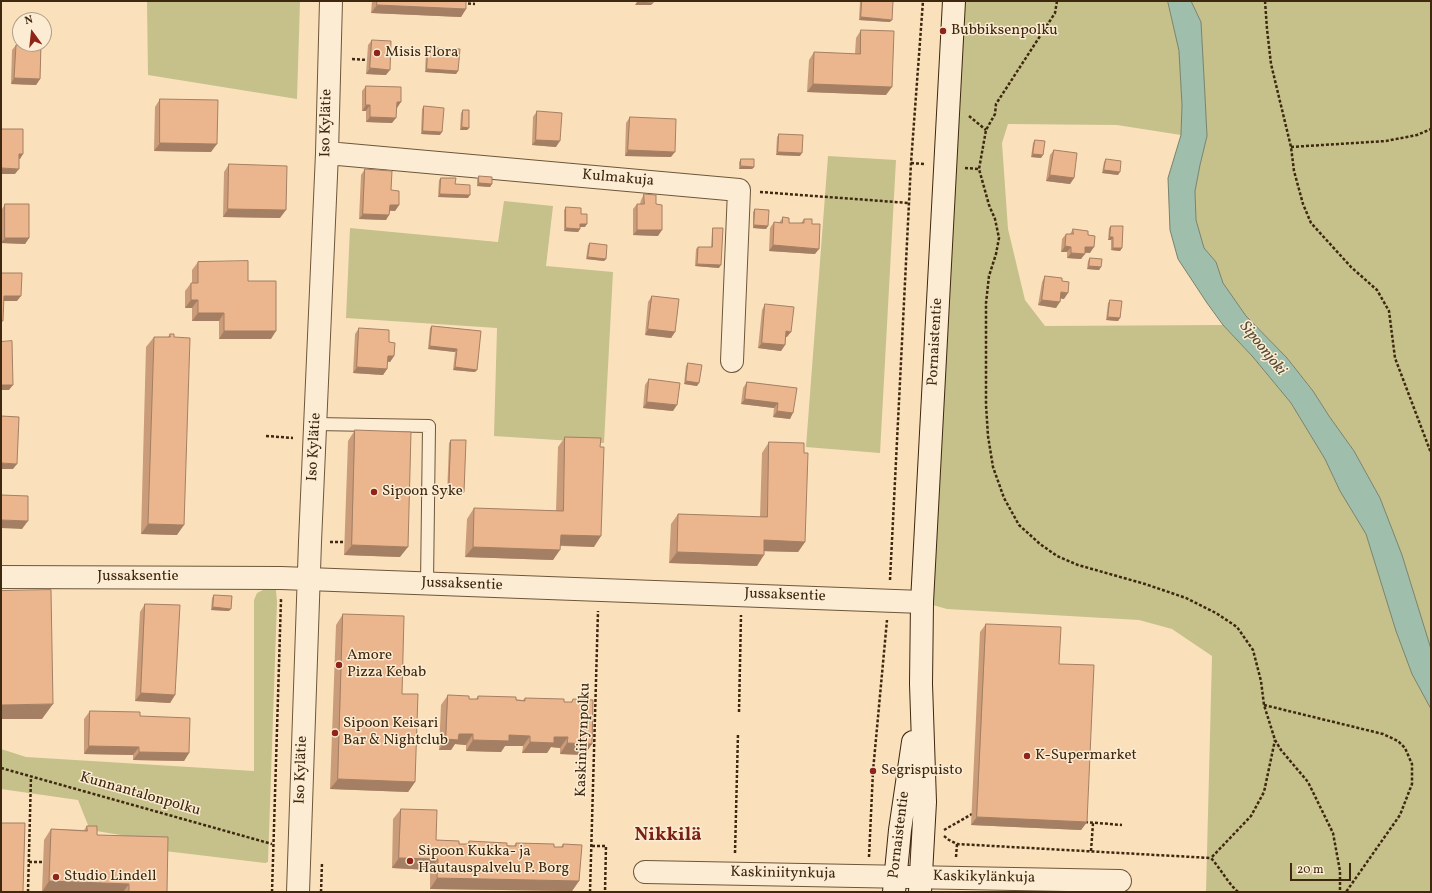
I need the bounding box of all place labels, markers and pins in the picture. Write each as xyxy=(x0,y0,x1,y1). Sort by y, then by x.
place label: Bubbiksenpolku xyxy=(951,22,1058,40)
marker: Bubbiksenpolku xyxy=(938,26,948,36)
place label: Misis Flora xyxy=(385,44,458,62)
marker: Misis Flora xyxy=(372,48,382,58)
place label: Sipoon Syke xyxy=(382,483,463,501)
marker: Sipoon Syke xyxy=(369,487,379,497)
place label: Amore Pizza Kebab xyxy=(347,647,426,682)
marker: Amore Pizza Kebab xyxy=(334,660,344,670)
place label: Sipoon Keisari Bar & Nightclub xyxy=(343,715,448,750)
marker: Sipoon Keisari Bar & Nightclub xyxy=(330,728,340,738)
place label: K-Supermarket xyxy=(1035,747,1137,765)
marker: K-Supermarket xyxy=(1022,751,1032,761)
place label: Segrispuisto xyxy=(881,762,962,780)
marker: Segrispuisto xyxy=(868,766,878,776)
place label: Sipoon Kukka- ja Hautauspalvelu P. Borg xyxy=(418,843,569,878)
marker: Sipoon Kukka- ja Hautauspalvelu P. Borg xyxy=(405,856,415,866)
place label: Studio Lindell xyxy=(64,868,156,886)
marker: Studio Lindell xyxy=(51,872,61,882)

